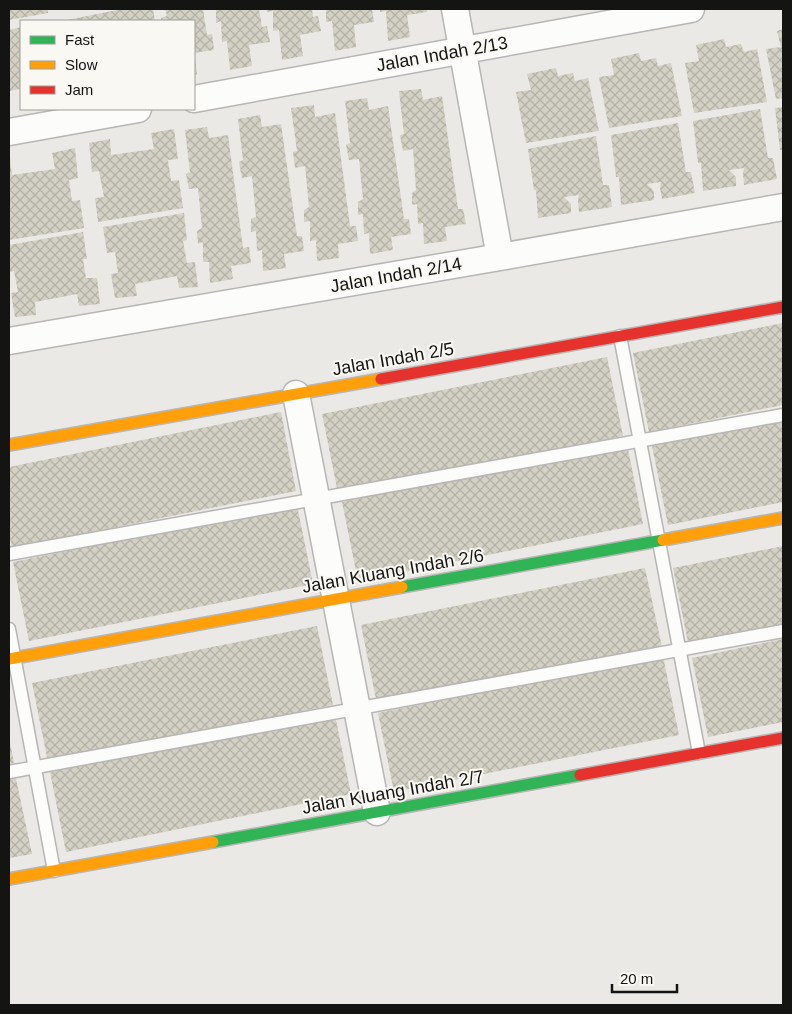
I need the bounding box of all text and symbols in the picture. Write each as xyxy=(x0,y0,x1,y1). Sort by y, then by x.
legend xyxy=(20,20,195,110)
text: Fast xyxy=(65,31,95,48)
street label: Jalan Indah 2/13 xyxy=(375,33,509,75)
text: Slow xyxy=(65,56,98,73)
text: Jam xyxy=(65,81,93,98)
street label: Jalan Indah 2/14 xyxy=(329,254,463,296)
street label: Jalan Indah 2/5 xyxy=(331,338,455,380)
street label: Jalan Kluang Indah 2/6 xyxy=(301,545,485,597)
street label: Jalan Kluang Indah 2/7 xyxy=(301,766,485,818)
scale bar xyxy=(612,962,677,994)
text: 20 m xyxy=(620,970,653,987)

